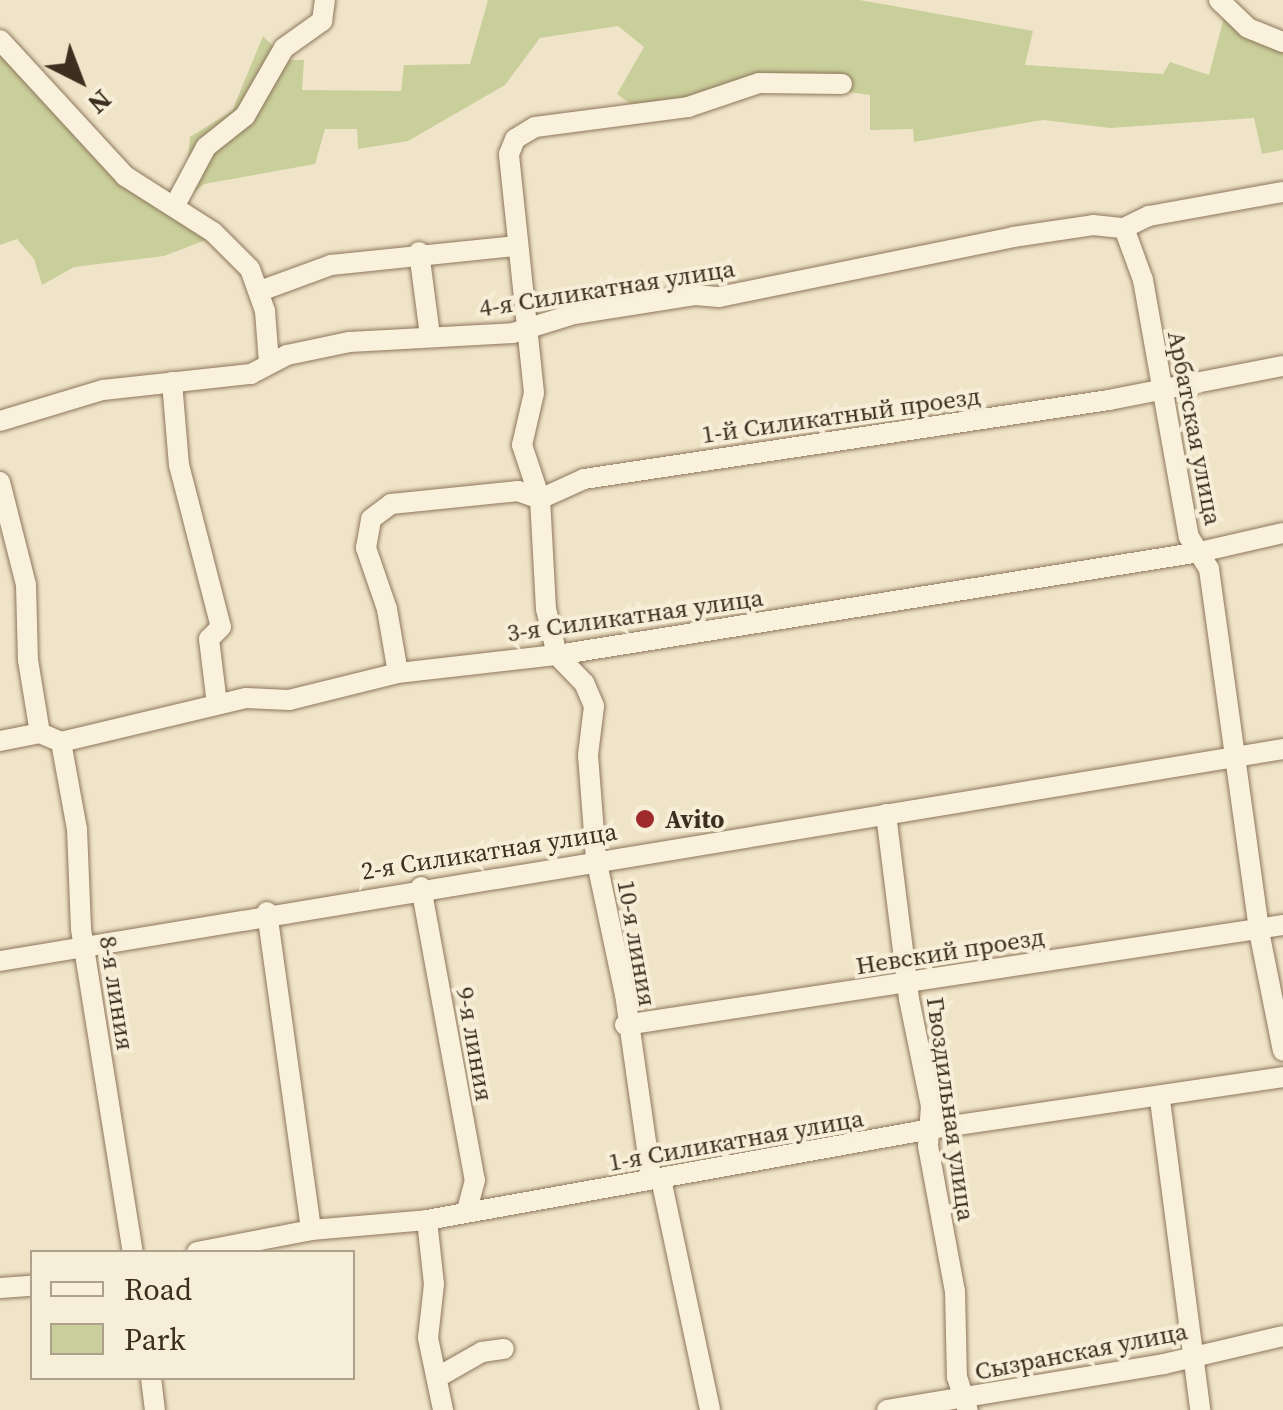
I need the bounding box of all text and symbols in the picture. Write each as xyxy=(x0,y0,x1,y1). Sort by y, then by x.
north arrow xyxy=(30,30,130,130)
text: N xyxy=(80,81,120,123)
street label: 4-я Силикатная улица xyxy=(477,253,737,323)
street label: Арбатская улица xyxy=(1161,328,1229,528)
street label: 1-й Силикатный проезд xyxy=(700,381,982,449)
street label: 3-я Силикатная улица xyxy=(505,582,765,648)
place label: Avito xyxy=(665,804,724,834)
marker: Avito xyxy=(634,808,656,830)
street label: 2-я Силикатная улица xyxy=(359,816,619,886)
street label: 10-я линия xyxy=(611,878,663,1008)
street label: Невский проезд xyxy=(854,921,1046,981)
street label: 8-я линия xyxy=(93,934,141,1052)
street label: 9-я линия xyxy=(450,985,500,1103)
street label: Гвоздильная улица xyxy=(920,995,982,1223)
street label: 1-я Силикатная улица xyxy=(606,1103,866,1177)
legend xyxy=(30,1250,355,1380)
text: Road xyxy=(124,1269,192,1310)
street label: Сызранская улица xyxy=(972,1316,1190,1386)
text: Park xyxy=(124,1319,186,1360)

